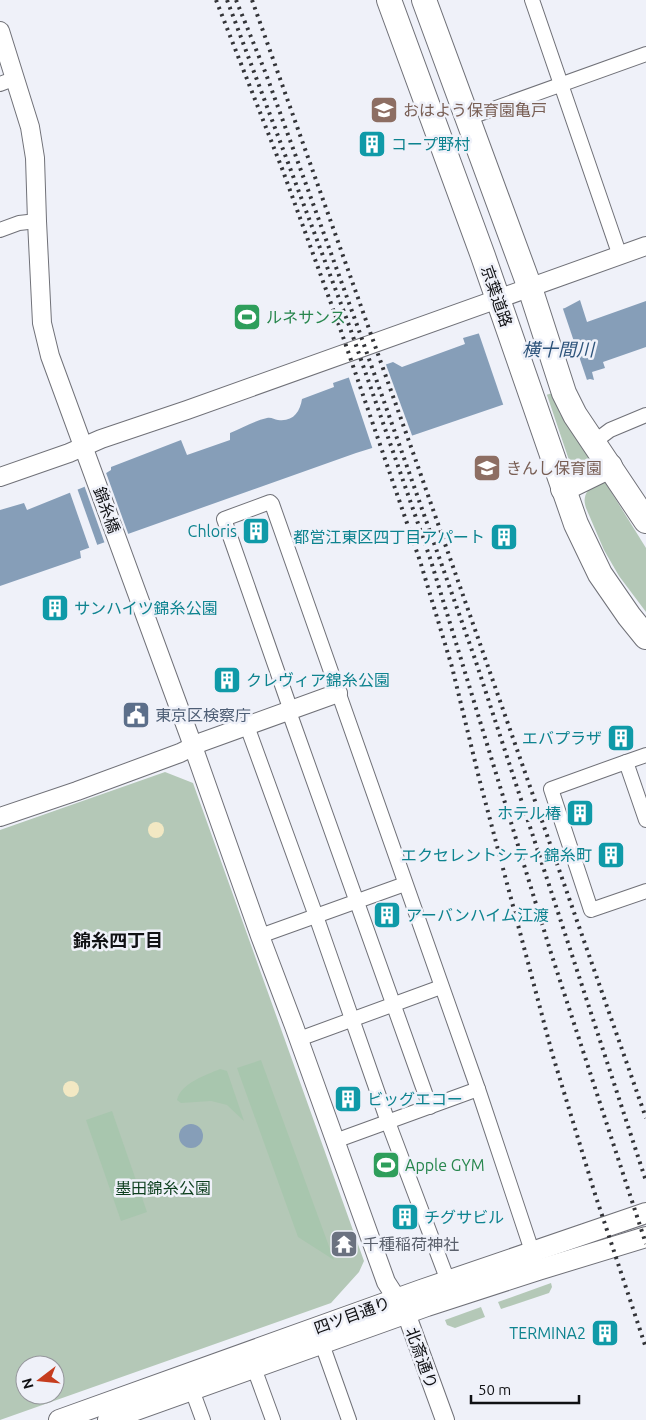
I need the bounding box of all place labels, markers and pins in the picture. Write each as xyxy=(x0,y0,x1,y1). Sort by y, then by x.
school or university icon: おはよう保育園亀戸 xyxy=(369,95,399,125)
place label: おはよう保育園亀戸 xyxy=(403,101,547,119)
building icon: コープ野村 xyxy=(357,129,387,159)
place label: コープ野村 xyxy=(391,135,470,153)
sports icon: ルネサンス xyxy=(232,302,262,332)
place label: ルネサンス xyxy=(266,308,346,326)
school or university icon: きんし保育園 xyxy=(472,453,502,483)
place label: きんし保育園 xyxy=(506,459,602,477)
building icon: Chloris xyxy=(241,516,271,546)
place label: Chloris xyxy=(188,522,237,540)
building icon: 都営江東区四丁目アパート xyxy=(489,522,519,552)
place label: 都営江東区四丁目アパート xyxy=(293,528,485,546)
building icon: サンハイツ錦糸公園 xyxy=(40,593,70,623)
place label: サンハイツ錦糸公園 xyxy=(74,599,218,617)
building icon: クレヴィア錦糸公園 xyxy=(212,665,242,695)
place label: クレヴィア錦糸公園 xyxy=(246,671,390,689)
public building icon: 東京区検察庁 xyxy=(121,700,151,730)
place label: 東京区検察庁 xyxy=(155,706,251,724)
building icon: エバプラザ xyxy=(606,723,636,753)
place label: エバプラザ xyxy=(522,729,602,747)
building icon: ホテル椿 xyxy=(565,798,595,828)
place label: ホテル椿 xyxy=(497,804,561,822)
building icon: エクセレントシティ錦糸町 xyxy=(596,840,626,870)
place label: エクセレントシティ錦糸町 xyxy=(401,846,592,864)
building icon: アーバンハイム江渡 xyxy=(372,900,402,930)
place label: アーバンハイム江渡 xyxy=(406,906,549,924)
building icon: ビッグエコー xyxy=(333,1084,363,1114)
place label: ビッグエコー xyxy=(367,1090,463,1108)
sports icon: Apple GYM xyxy=(371,1150,401,1180)
place label: Apple GYM xyxy=(405,1156,485,1174)
building icon: チグサビル xyxy=(390,1202,420,1232)
place label: チグサビル xyxy=(424,1208,504,1226)
temple icon: 千種稲荷神社 xyxy=(329,1229,359,1259)
place label: 千種稲荷神社 xyxy=(363,1235,459,1253)
building icon: TERMINA2 xyxy=(590,1318,620,1348)
place label: TERMINA2 xyxy=(509,1324,586,1342)

